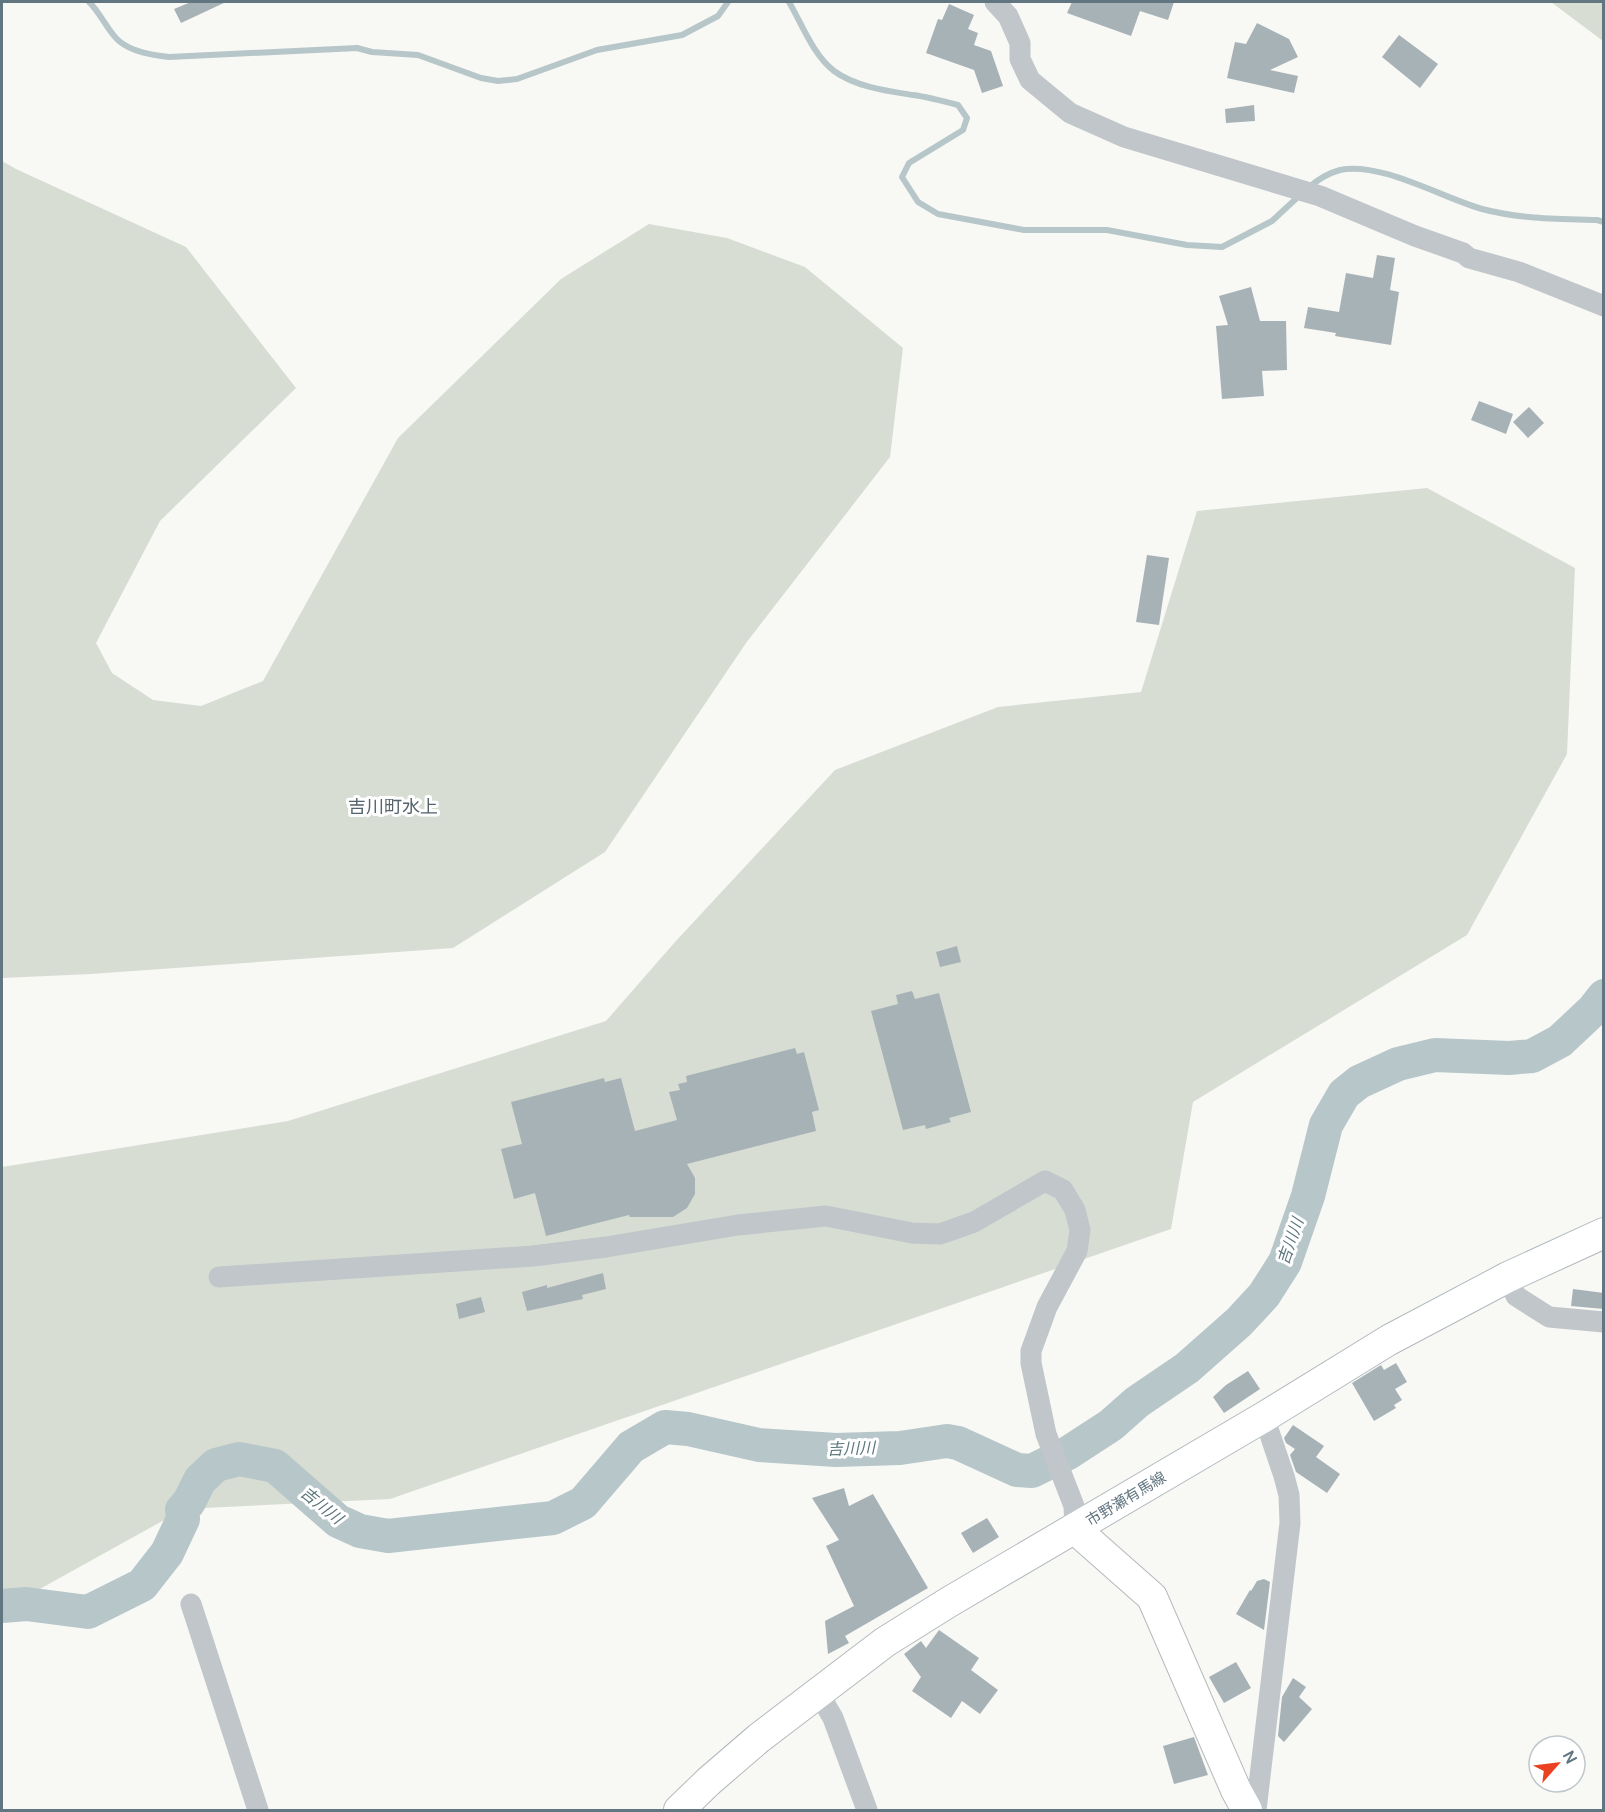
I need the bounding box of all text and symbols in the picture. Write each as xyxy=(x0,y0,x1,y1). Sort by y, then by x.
district label: 吉川町水上 xyxy=(348,794,438,818)
water label: 吉川川 xyxy=(1272,1213,1309,1267)
water label: 吉川川 xyxy=(827,1436,877,1460)
street label: 市野瀬有馬線 xyxy=(1082,1466,1170,1531)
water label: 吉川川 xyxy=(296,1481,349,1530)
north arrow xyxy=(1527,1734,1587,1794)
text: N xyxy=(1558,1747,1583,1767)

